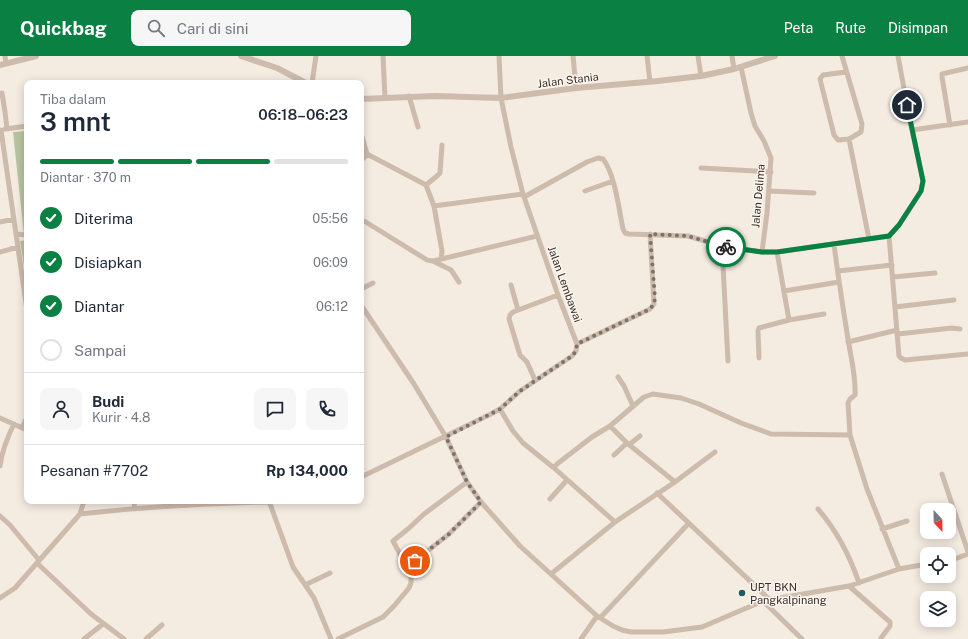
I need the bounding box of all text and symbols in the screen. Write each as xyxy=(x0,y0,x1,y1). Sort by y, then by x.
search box xyxy=(131,10,411,46)
text: Quickbag xyxy=(20,17,107,39)
icon: search xyxy=(145,17,167,39)
text: Cari di sini xyxy=(177,20,248,37)
text: Peta xyxy=(784,20,813,36)
text: Rute xyxy=(835,20,866,36)
text: Disimpan xyxy=(888,20,948,36)
street label: Jalan Stania xyxy=(537,70,599,90)
pin xyxy=(890,88,924,122)
text: Tiba dalam xyxy=(40,92,106,107)
icon: home xyxy=(896,94,918,116)
text: 3 mnt xyxy=(40,106,111,137)
text: 06:18–06:23 xyxy=(258,106,348,123)
street label: Jalan Delima xyxy=(749,163,767,229)
text: Diantar · 370 m xyxy=(40,170,131,185)
icon: check xyxy=(40,207,62,229)
text: Diterima xyxy=(74,210,133,227)
text: 05:56 xyxy=(312,211,348,226)
courier xyxy=(706,227,746,267)
icon: bike xyxy=(715,236,737,258)
street label: Jalan Lembawai xyxy=(546,244,584,324)
icon: check xyxy=(40,251,62,273)
text: Disiapkan xyxy=(74,254,142,271)
text: 06:09 xyxy=(313,255,348,270)
icon: check xyxy=(40,295,62,317)
text: Diantar xyxy=(74,298,125,315)
text: 06:12 xyxy=(316,299,348,314)
text: Sampai xyxy=(74,342,126,359)
button: person xyxy=(40,388,82,430)
button: chat xyxy=(254,388,296,430)
button: phone xyxy=(306,388,348,430)
text: Budi xyxy=(92,393,124,410)
text: Kurir · 4.8 xyxy=(92,410,150,425)
text: Pesanan #7702 xyxy=(40,462,148,479)
text: Rp 134,000 xyxy=(266,462,348,479)
north arrow xyxy=(920,503,956,539)
map controls xyxy=(920,503,956,627)
pin xyxy=(398,544,432,578)
button: locate xyxy=(920,547,956,583)
icon: bag xyxy=(404,550,426,572)
place label: UPT BKN Pangkalpinang xyxy=(750,581,827,606)
marker: UPT BKN Pangkalpinang xyxy=(737,588,747,598)
button: layers xyxy=(920,591,956,627)

